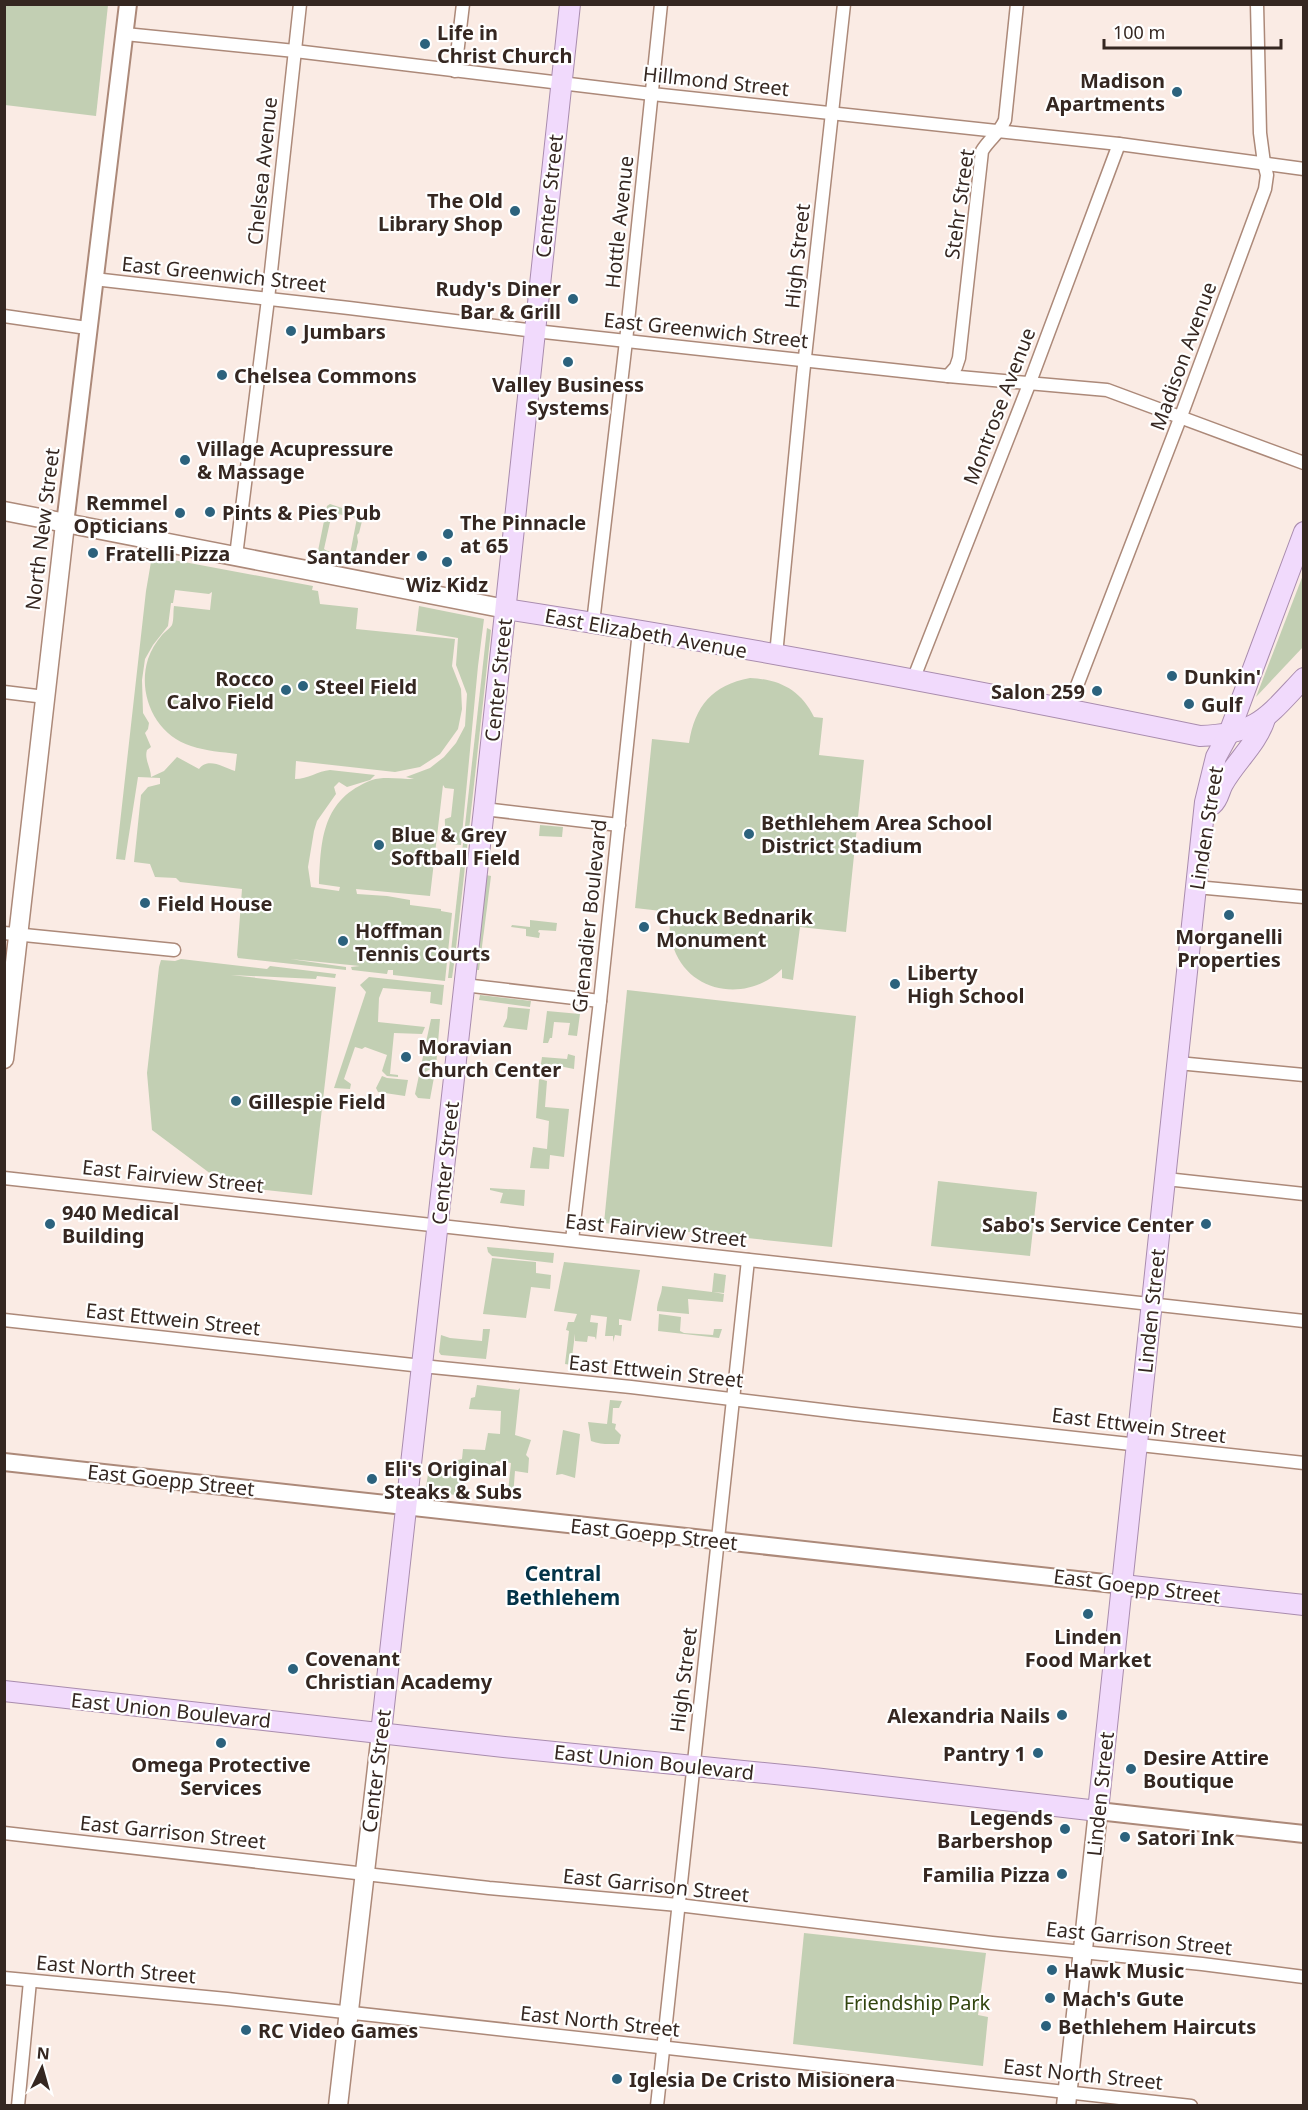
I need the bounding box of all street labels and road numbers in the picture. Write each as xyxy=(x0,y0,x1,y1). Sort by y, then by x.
street label: Hillmond Street xyxy=(642,60,790,102)
street label: Chelsea Avenue xyxy=(241,96,283,246)
street label: Center Street xyxy=(529,133,569,259)
street label: Stehr Street xyxy=(938,147,980,261)
street label: Hottle Avenue xyxy=(599,154,639,290)
street label: High Street xyxy=(778,202,816,310)
street label: East Greenwich Street xyxy=(120,250,328,298)
street label: Madison Avenue xyxy=(1144,278,1222,434)
street label: East Greenwich Street xyxy=(602,306,810,354)
street label: Montrose Avenue xyxy=(957,324,1041,488)
street label: North New Street xyxy=(19,446,65,612)
street label: East Elizabeth Avenue xyxy=(543,602,749,664)
street label: Center Street xyxy=(478,617,518,743)
street label: Linden Street xyxy=(1183,764,1229,892)
street label: Grenadier Boulevard xyxy=(565,818,613,1014)
street label: Center Street xyxy=(425,1100,465,1226)
street label: East Fairview Street xyxy=(81,1153,265,1199)
street label: East Fairview Street xyxy=(564,1207,748,1253)
street label: Linden Street xyxy=(1131,1247,1171,1375)
street label: East Ettwein Street xyxy=(84,1296,262,1342)
street label: East Ettwein Street xyxy=(567,1348,745,1394)
street label: East Ettwein Street xyxy=(1050,1401,1228,1449)
street label: East Goepp Street xyxy=(86,1458,256,1502)
street label: East Goepp Street xyxy=(569,1512,739,1556)
street label: East Goepp Street xyxy=(1052,1562,1222,1610)
street label: High Street xyxy=(663,1626,703,1734)
street label: East Union Boulevard xyxy=(70,1686,272,1734)
street label: Center Street xyxy=(355,1708,397,1834)
street label: Linden Street xyxy=(1080,1730,1120,1858)
street label: East Union Boulevard xyxy=(553,1738,755,1786)
street label: East Garrison Street xyxy=(79,1809,267,1855)
street label: East Garrison Street xyxy=(562,1862,750,1908)
street label: East Garrison Street xyxy=(1045,1915,1233,1961)
street label: East North Street xyxy=(35,1949,197,1989)
street label: East North Street xyxy=(519,1999,681,2043)
street label: East North Street xyxy=(1002,2052,1164,2096)

